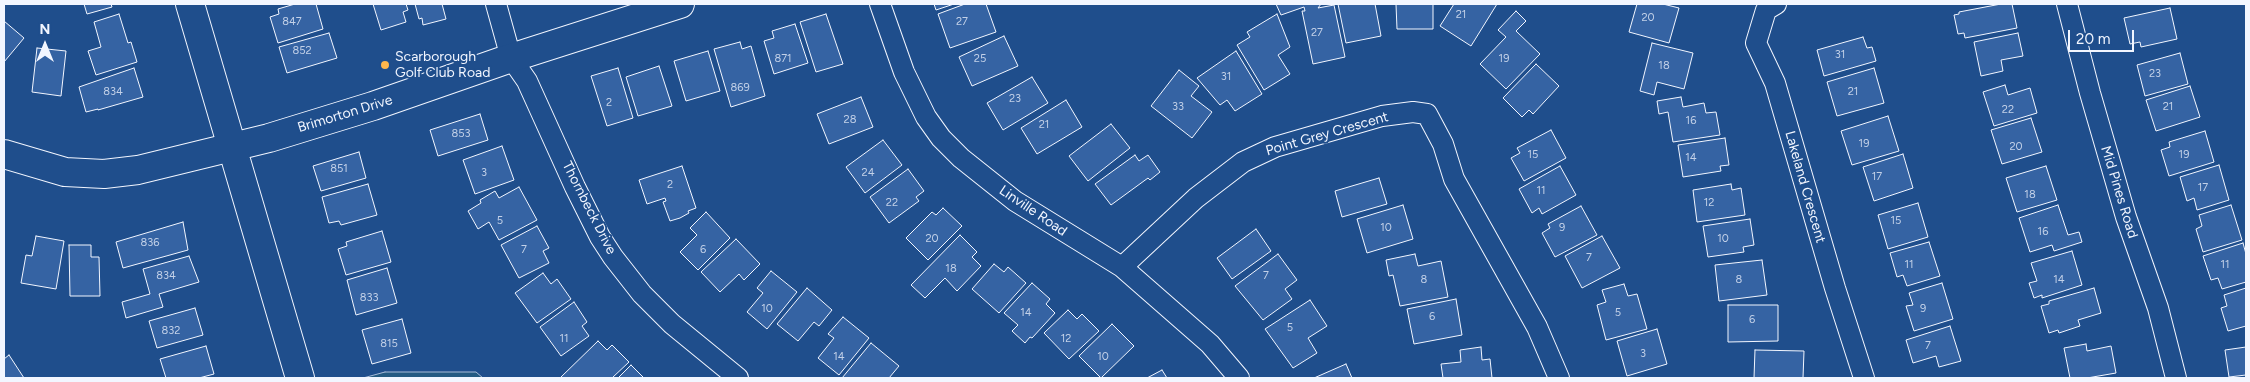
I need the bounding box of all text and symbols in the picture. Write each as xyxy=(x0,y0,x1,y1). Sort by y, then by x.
house number: 21 xyxy=(1456,8,1466,22)
house number: 20 xyxy=(1641,11,1655,25)
house number: 847 xyxy=(282,15,302,29)
house number: 27 xyxy=(956,15,968,29)
north arrow xyxy=(20,20,70,70)
scale bar xyxy=(2070,20,2136,52)
text: N xyxy=(40,21,50,38)
house number: 27 xyxy=(1311,26,1323,40)
text: 20 m xyxy=(2076,30,2110,48)
house number: 852 xyxy=(292,44,312,58)
house number: 31 xyxy=(1835,48,1845,62)
place label: Scarborough Golf Club Road xyxy=(395,49,490,82)
house number: 871 xyxy=(774,52,792,66)
house number: 25 xyxy=(974,52,986,66)
house number: 19 xyxy=(1499,52,1509,66)
marker: Scarborough Golf Club Road xyxy=(379,59,391,71)
house number: 18 xyxy=(1658,59,1670,73)
house number: 23 xyxy=(2149,67,2161,81)
house number: 31 xyxy=(1221,70,1231,84)
house number: 869 xyxy=(730,81,750,95)
house number: 834 xyxy=(103,85,123,99)
house number: 21 xyxy=(1848,85,1858,99)
street label: Brimorton Drive xyxy=(296,92,394,136)
house number: 23 xyxy=(1009,92,1021,106)
house number: 2 xyxy=(606,96,612,110)
house number: 33 xyxy=(1172,100,1184,114)
house number: 21 xyxy=(2163,100,2173,114)
house number: 22 xyxy=(2002,103,2014,117)
street label: Point Grey Crescent xyxy=(1264,108,1390,160)
house number: 28 xyxy=(844,113,856,127)
house number: 16 xyxy=(1686,114,1696,128)
house number: 21 xyxy=(1039,118,1049,132)
house number: 853 xyxy=(451,127,471,141)
street label: Lakeland Crescent xyxy=(1781,129,1829,245)
house number: 19 xyxy=(1859,137,1869,151)
house number: 20 xyxy=(2009,140,2023,154)
street label: Mid Pines Road xyxy=(2097,144,2141,240)
house number: 15 xyxy=(1528,148,1538,162)
house number: 19 xyxy=(2179,148,2189,162)
house number: 14 xyxy=(1685,151,1697,165)
street label: Thornbeck Drive xyxy=(558,159,620,257)
house number: 851 xyxy=(330,162,348,176)
house number: 3 xyxy=(481,166,487,180)
house number: 24 xyxy=(862,166,874,180)
house number: 17 xyxy=(1872,170,1882,184)
house number: 2 xyxy=(667,178,673,192)
house number: 17 xyxy=(2198,181,2208,195)
street label: Linville Road xyxy=(996,182,1070,240)
house number: 11 xyxy=(1536,184,1546,198)
house number: 18 xyxy=(2024,188,2036,202)
house number: 22 xyxy=(886,196,898,210)
house number: 12 xyxy=(1704,196,1714,210)
house number: 5 xyxy=(497,214,503,228)
house number: 15 xyxy=(1891,214,1901,228)
house number: 10 xyxy=(1380,221,1392,235)
house number: 9 xyxy=(1559,221,1565,235)
house number: 16 xyxy=(2038,225,2048,239)
house number: 20 xyxy=(925,232,939,246)
house number: 10 xyxy=(1717,232,1729,246)
house number: 836 xyxy=(141,236,159,250)
house number: 7 xyxy=(521,243,527,257)
house number: 6 xyxy=(700,243,706,257)
house number: 7 xyxy=(1586,251,1592,265)
house number: 11 xyxy=(1904,258,1914,272)
house number: 11 xyxy=(2220,258,2230,272)
house number: 18 xyxy=(945,262,957,276)
house number: 834 xyxy=(156,269,176,283)
house number: 7 xyxy=(1263,269,1269,283)
house number: 8 xyxy=(1421,273,1427,287)
house number: 8 xyxy=(1736,273,1742,287)
house number: 14 xyxy=(2053,273,2065,287)
house number: 833 xyxy=(360,291,378,305)
house number: 10 xyxy=(761,302,773,316)
house number: 9 xyxy=(1920,302,1926,316)
house number: 14 xyxy=(1020,306,1032,320)
house number: 5 xyxy=(1615,306,1621,320)
house number: 6 xyxy=(1429,310,1435,324)
house number: 6 xyxy=(1749,313,1755,327)
house number: 5 xyxy=(1287,321,1293,335)
house number: 832 xyxy=(162,324,180,338)
house number: 11 xyxy=(559,332,569,346)
house number: 12 xyxy=(1061,332,1071,346)
house number: 815 xyxy=(380,337,398,351)
house number: 7 xyxy=(1925,339,1931,353)
house number: 3 xyxy=(1640,347,1646,361)
house number: 14 xyxy=(833,350,845,364)
house number: 10 xyxy=(1097,350,1109,364)

